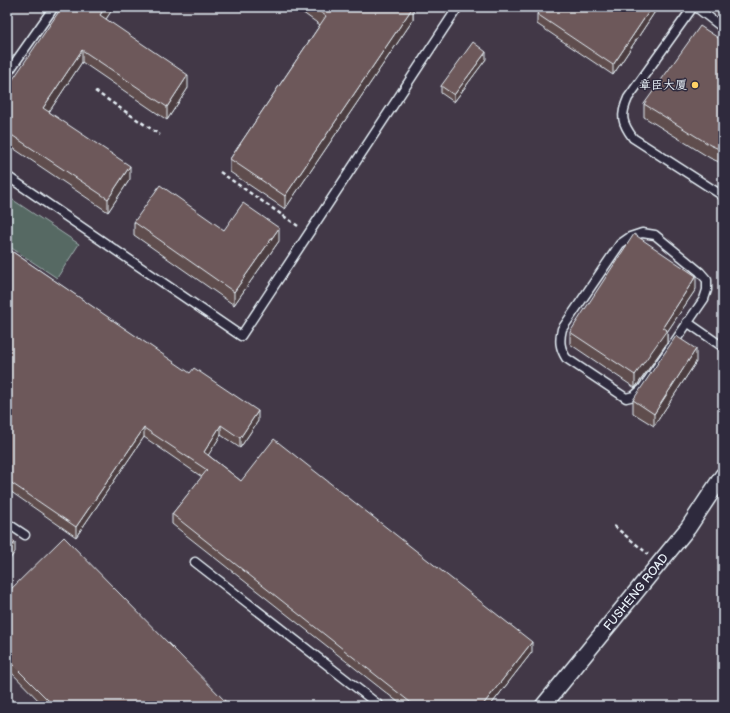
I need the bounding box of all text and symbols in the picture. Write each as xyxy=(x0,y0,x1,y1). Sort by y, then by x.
place label: 章臣大厦 xyxy=(639,78,687,93)
marker: 章臣大厦 xyxy=(690,80,700,90)
street label: FUSHENG ROAD xyxy=(601,551,672,634)

